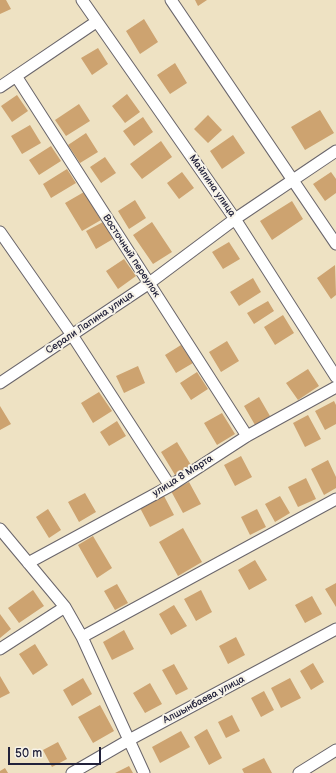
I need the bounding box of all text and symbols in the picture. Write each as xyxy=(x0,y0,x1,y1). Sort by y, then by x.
street label: Майлина улица xyxy=(186,153,238,219)
street label: Восточный переулок xyxy=(100,212,162,300)
street label: Серали Лапина улица xyxy=(44,289,136,357)
street label: улица 8 Марта xyxy=(151,453,215,499)
street label: Алшынбаева улица xyxy=(161,673,247,727)
scale bar xyxy=(10,739,103,765)
text: 50 m xyxy=(15,746,42,761)

